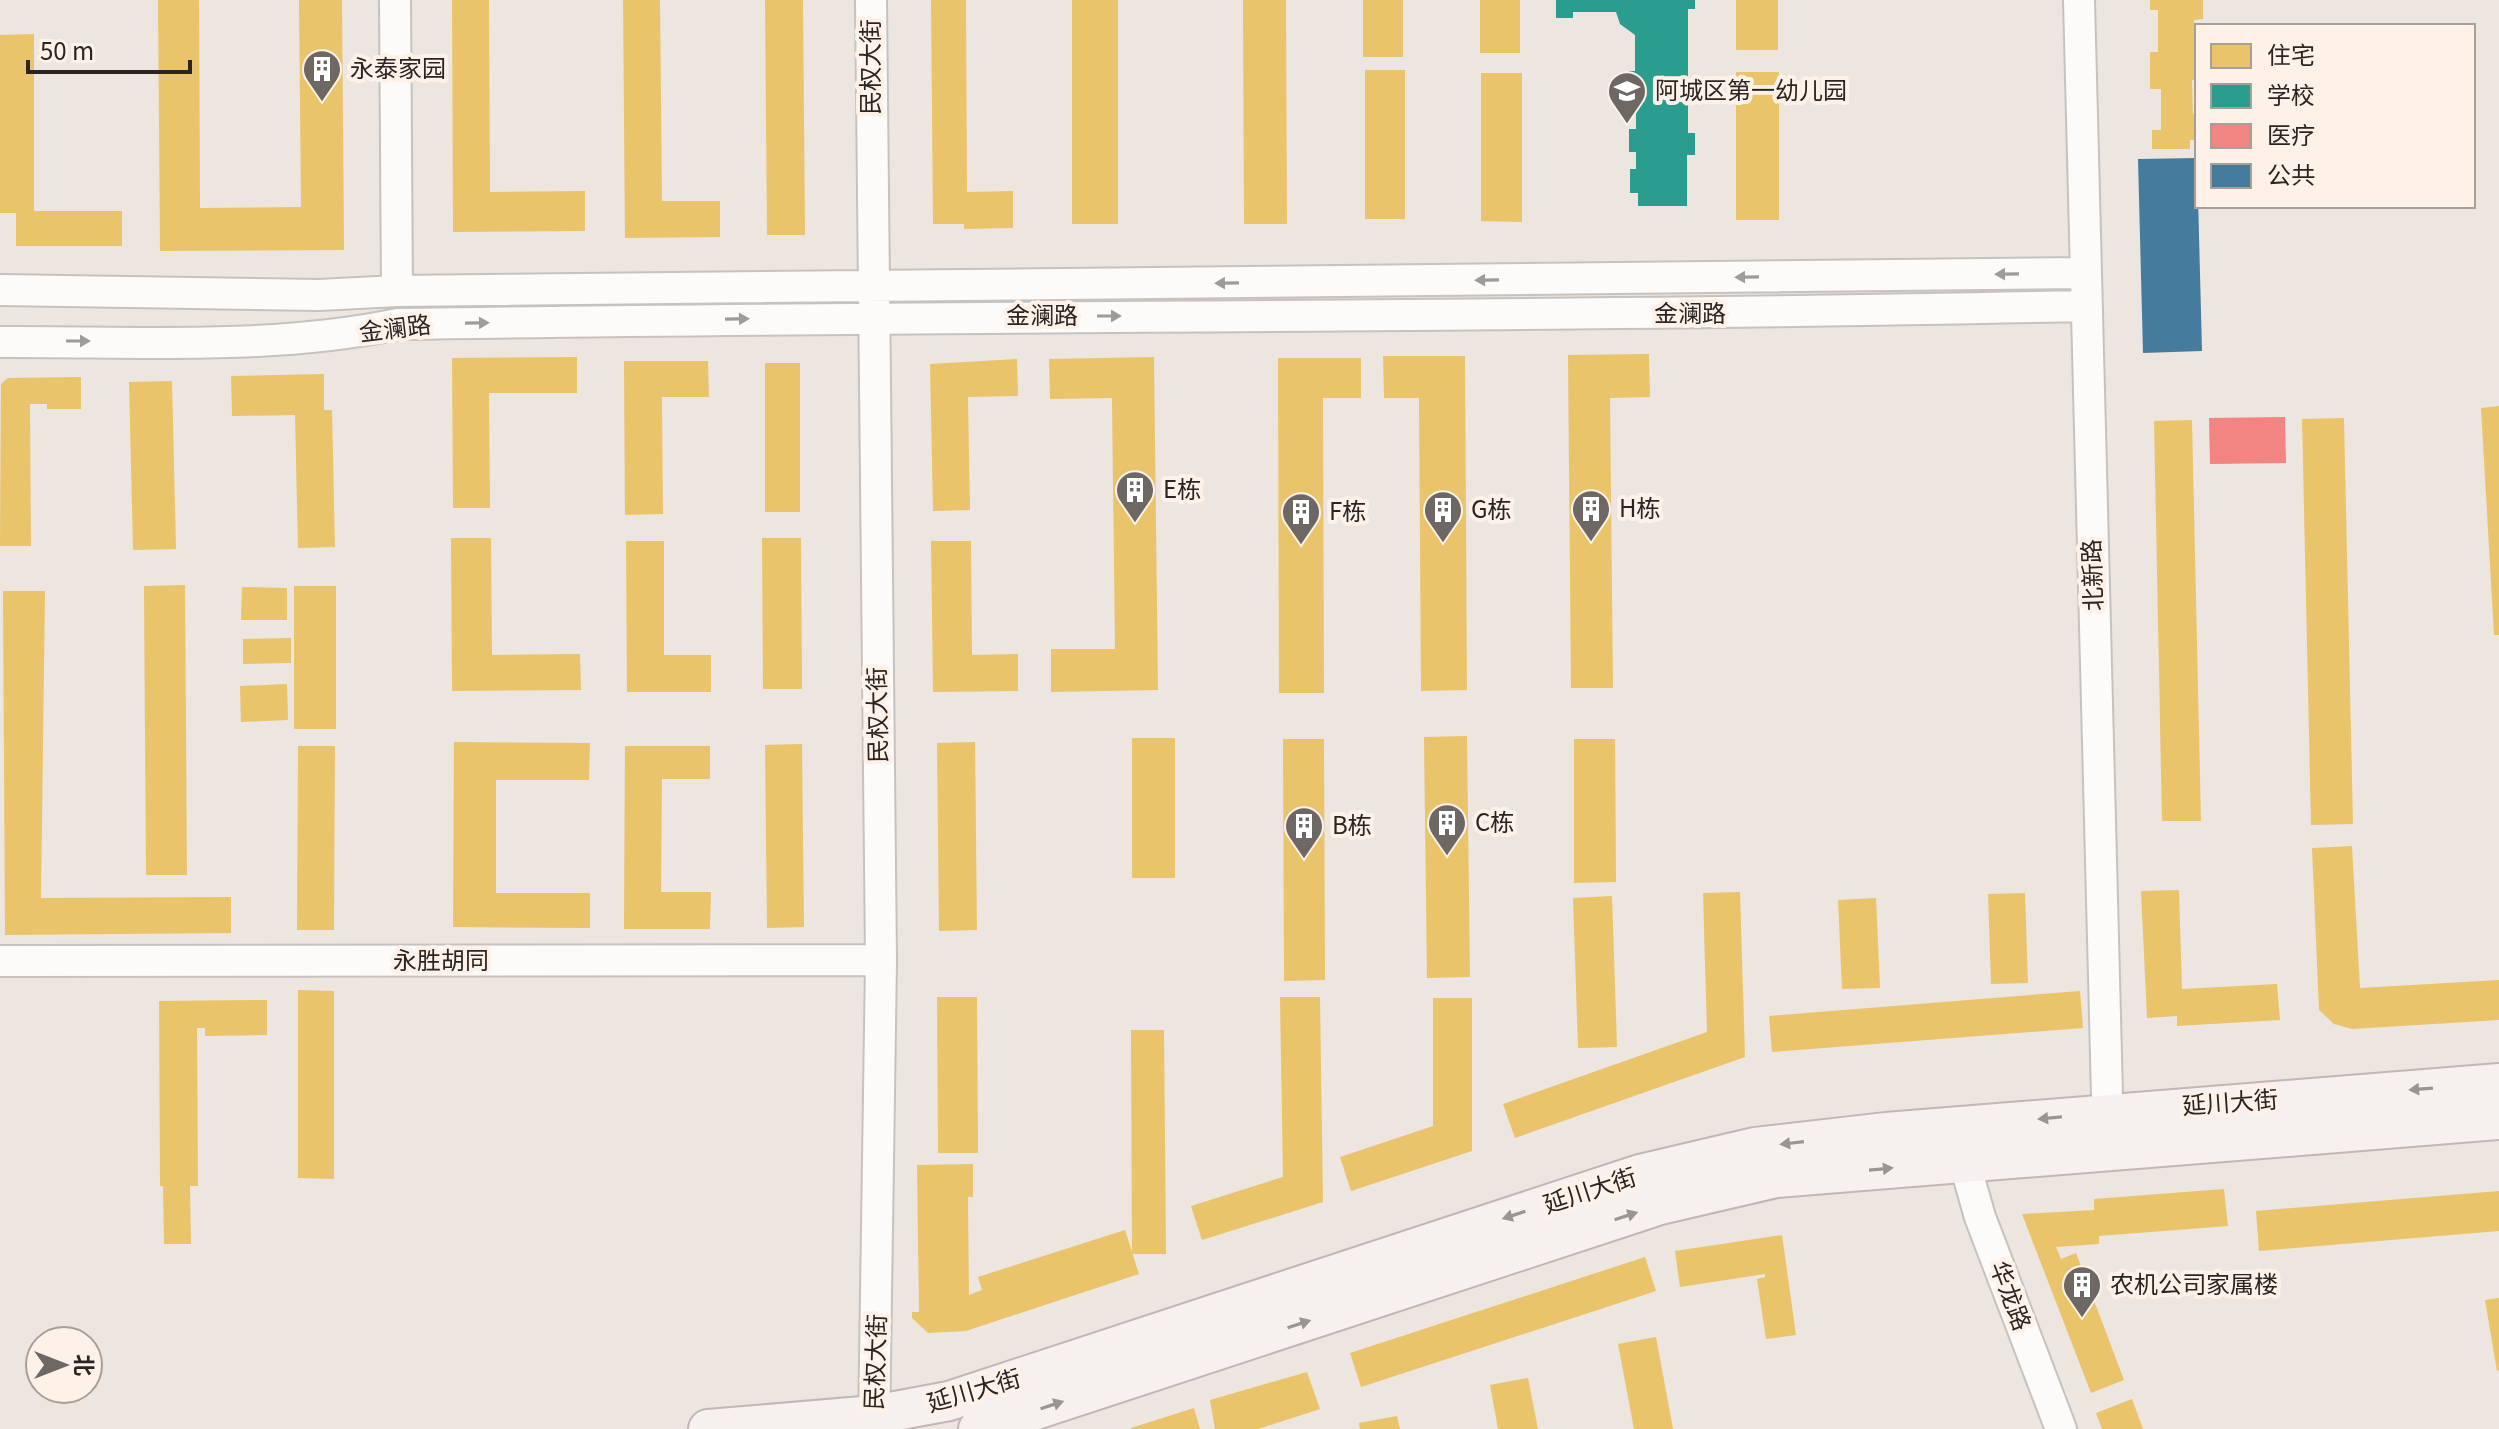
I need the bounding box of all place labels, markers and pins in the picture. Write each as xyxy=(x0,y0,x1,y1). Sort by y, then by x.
building icon: 永泰家园 xyxy=(301,48,343,103)
place label: 永泰家园 xyxy=(350,49,446,84)
school or university icon: 阿城区第一幼儿园 xyxy=(1606,70,1648,125)
place label: 阿城区第一幼儿园 xyxy=(1655,71,1847,106)
building icon: E栋 xyxy=(1114,469,1156,524)
place label: E栋 xyxy=(1163,470,1201,505)
building icon: H栋 xyxy=(1570,488,1612,543)
building icon: G栋 xyxy=(1422,489,1464,544)
place label: H栋 xyxy=(1619,489,1660,524)
place label: G栋 xyxy=(1471,490,1512,525)
building icon: F栋 xyxy=(1280,491,1322,546)
place label: F栋 xyxy=(1329,492,1366,527)
building icon: C栋 xyxy=(1426,802,1468,857)
place label: C栋 xyxy=(1475,803,1514,838)
building icon: B栋 xyxy=(1283,805,1325,860)
place label: B栋 xyxy=(1332,806,1372,841)
building icon: 农机公司家属楼 xyxy=(2061,1264,2103,1319)
place label: 农机公司家属楼 xyxy=(2110,1265,2278,1300)

